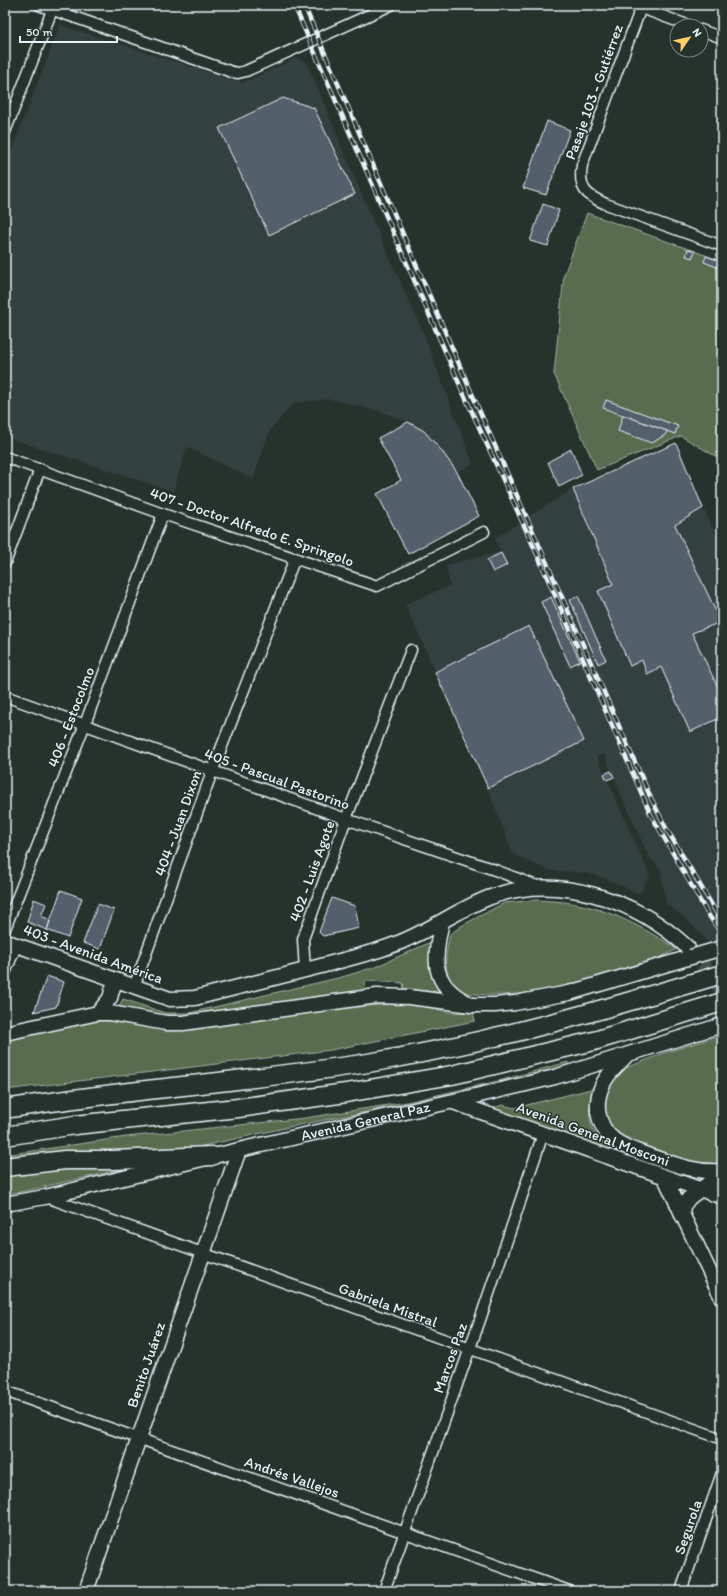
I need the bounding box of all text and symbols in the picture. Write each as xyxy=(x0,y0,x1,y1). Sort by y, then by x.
scale bar xyxy=(20,18,117,44)
north arrow xyxy=(669,18,709,58)
street label: Pasaje 103 - Gutiérrez xyxy=(561,22,627,162)
text: 50 m xyxy=(26,25,52,39)
text: N xyxy=(689,26,704,39)
street label: 407 - Doctor Alfredo E. Springolo xyxy=(148,484,356,570)
street label: 406 - Estocolmo xyxy=(44,664,98,770)
street label: 405 - Pascual Pastorino xyxy=(202,744,352,814)
street label: 404 - Juan Dixon xyxy=(150,767,206,878)
street label: 402 - Luis Agote xyxy=(285,818,339,924)
street label: 403 - Avenida América xyxy=(21,920,166,988)
street label: Avenida General Paz xyxy=(299,1098,432,1145)
street label: Avenida General Mosconi xyxy=(514,1098,672,1170)
street label: Gabriela Mistral xyxy=(336,1279,441,1332)
street label: Benito Juárez xyxy=(123,1320,169,1410)
street label: Marcos Paz xyxy=(429,1320,471,1396)
street label: Andrés Vallejos xyxy=(242,1452,342,1502)
street label: Segurola xyxy=(670,1497,706,1557)

